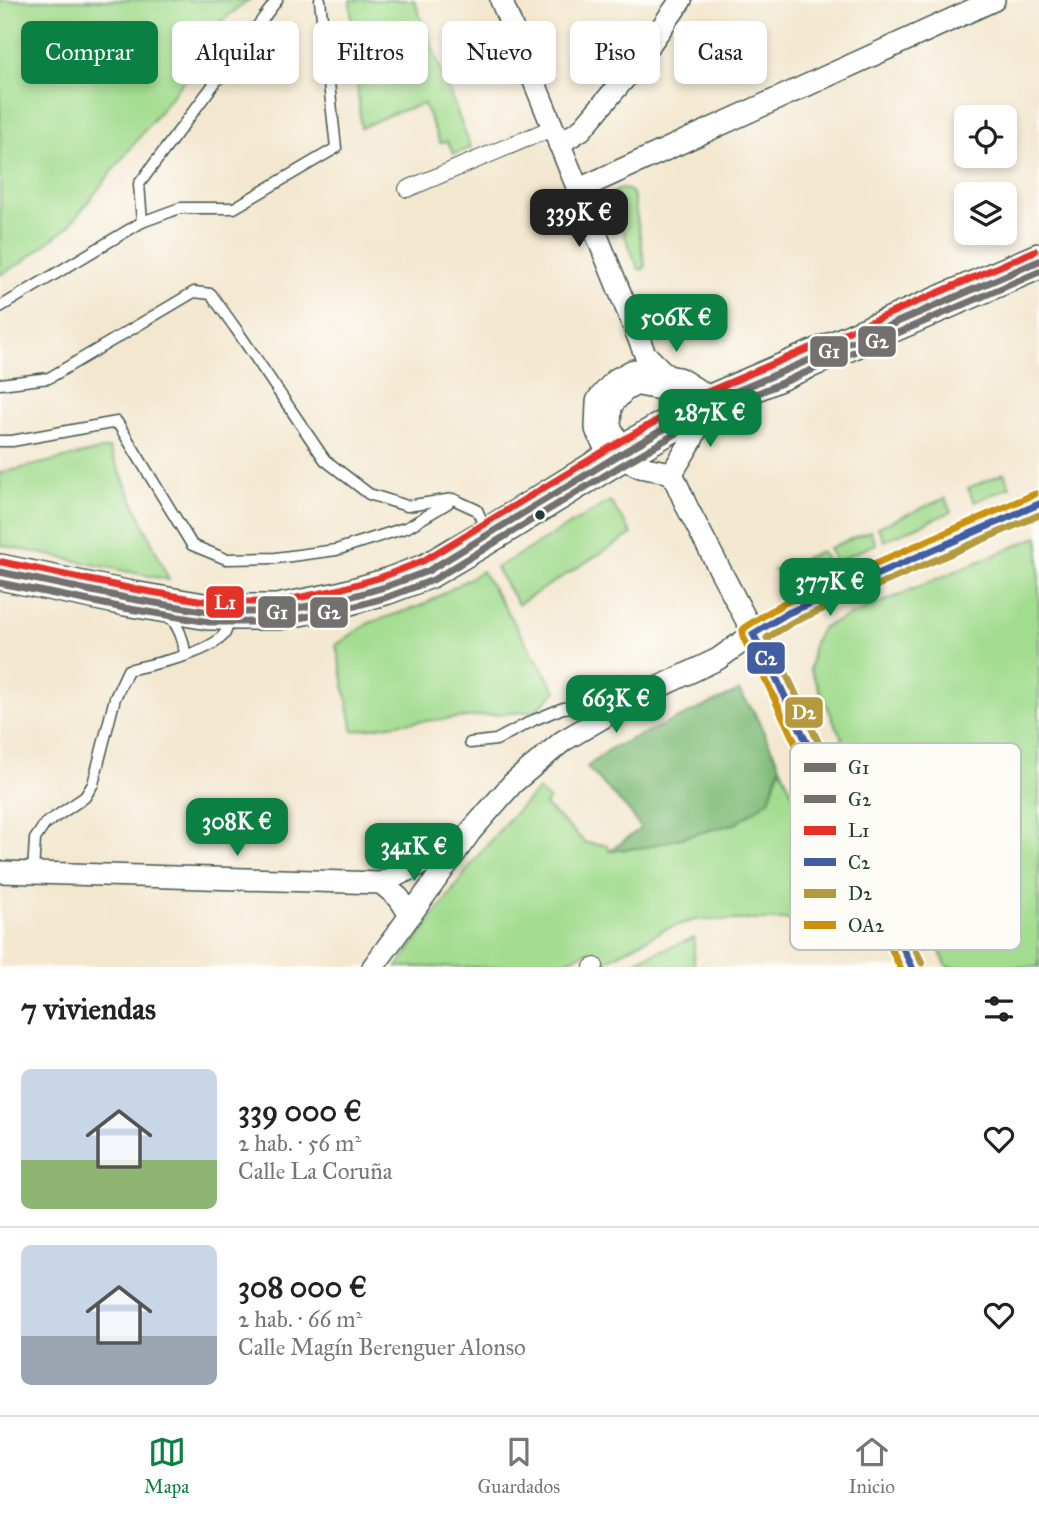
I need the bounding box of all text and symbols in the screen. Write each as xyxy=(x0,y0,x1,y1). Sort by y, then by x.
chip: Comprar xyxy=(21,21,158,84)
chip: Alquilar xyxy=(172,21,299,84)
chip: Filtros xyxy=(313,21,428,84)
chip: Nuevo xyxy=(442,21,556,84)
chip: Piso xyxy=(570,21,660,84)
chip: Casa xyxy=(674,21,767,84)
map controls xyxy=(954,105,1017,245)
button: locate xyxy=(954,105,1017,168)
button: layers xyxy=(954,182,1017,245)
pin: 339K € xyxy=(522,190,636,249)
text: 339K € xyxy=(546,198,612,226)
pin: 506K € xyxy=(619,294,733,354)
text: 506K € xyxy=(640,303,712,331)
line badge: G2 xyxy=(857,325,897,358)
text: G2 xyxy=(865,330,889,353)
line badge: G1 xyxy=(809,335,849,368)
text: G1 xyxy=(818,340,840,363)
pin: 287K € xyxy=(653,390,767,449)
text: 287K € xyxy=(674,398,746,426)
unlabelled marker xyxy=(533,508,547,522)
pin: 377K € xyxy=(773,558,887,618)
text: 377K € xyxy=(796,567,864,595)
line badge: L1 xyxy=(205,585,245,619)
text: L1 xyxy=(214,591,236,614)
line badge: G1 xyxy=(257,595,297,629)
line badge: G2 xyxy=(309,596,349,629)
text: G1 xyxy=(266,601,288,624)
text: G2 xyxy=(317,601,341,624)
line badge: C2 xyxy=(746,641,786,675)
text: C2 xyxy=(755,647,778,670)
pin: 663K € xyxy=(559,676,673,735)
text: 663K € xyxy=(582,684,650,712)
line badge: D2 xyxy=(784,696,824,729)
text: D2 xyxy=(792,701,817,724)
legend xyxy=(790,743,1021,950)
text: G1 xyxy=(848,756,869,779)
text: G2 xyxy=(848,788,872,811)
pin: 308K € xyxy=(180,798,294,858)
text: 308K € xyxy=(202,807,272,835)
text: L1 xyxy=(848,819,870,842)
pin: 341K € xyxy=(357,824,471,883)
text: 341K € xyxy=(381,832,447,860)
text: C2 xyxy=(848,851,871,874)
text: D2 xyxy=(848,882,873,905)
text: OA2 xyxy=(848,914,885,937)
icon: filters xyxy=(980,990,1018,1028)
text: 7 viviendas xyxy=(21,991,156,1027)
text: 339 000 € xyxy=(238,1093,362,1129)
icon: home xyxy=(77,1097,161,1181)
icon: heart xyxy=(980,1120,1018,1158)
text: 2 hab. · 56 m² xyxy=(238,1129,361,1157)
text: Calle La Coruña xyxy=(238,1157,392,1185)
text: 308 000 € xyxy=(238,1269,367,1305)
icon: home xyxy=(77,1273,161,1357)
icon: heart xyxy=(980,1296,1018,1334)
text: 2 hab. · 66 m² xyxy=(238,1305,362,1333)
text: Calle Magín Berenguer Alonso xyxy=(238,1333,526,1361)
tab: Mapa xyxy=(144,1433,189,1498)
tab: Guardados xyxy=(477,1433,560,1498)
tab: Inicio xyxy=(848,1433,895,1498)

